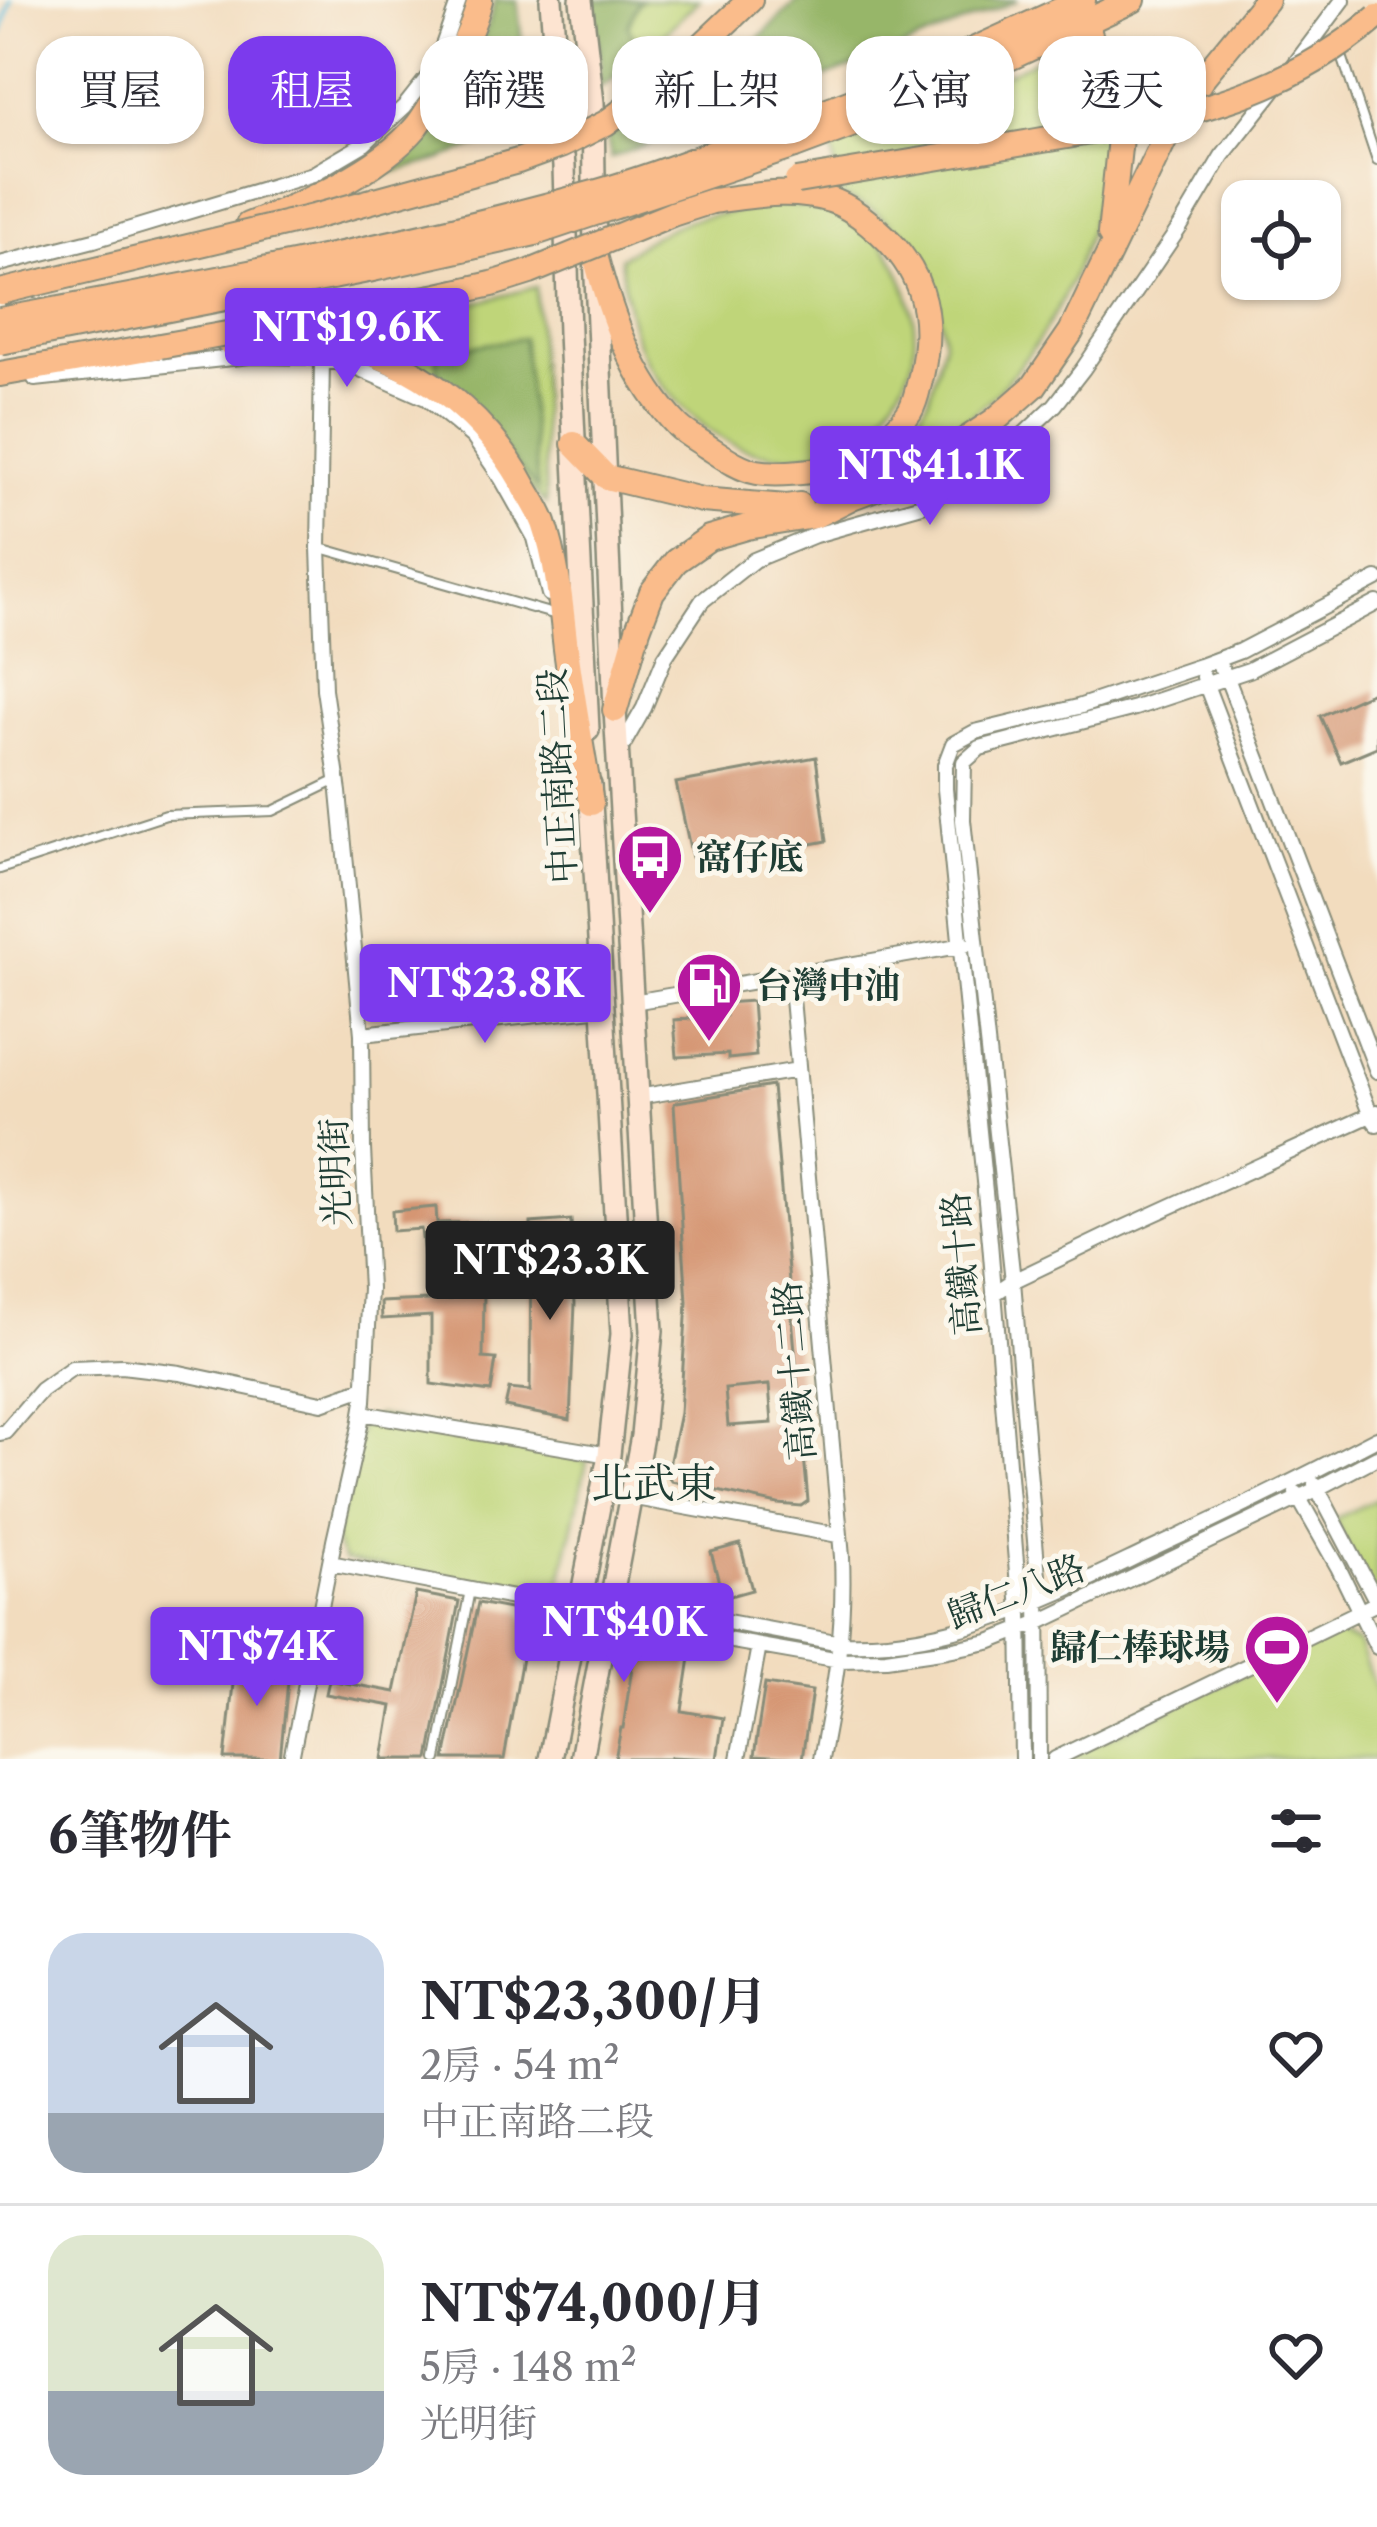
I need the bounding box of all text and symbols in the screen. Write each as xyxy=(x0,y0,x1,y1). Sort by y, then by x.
chip: 買屋 xyxy=(36,36,204,144)
chip: 租屋 xyxy=(228,36,396,144)
chip: 篩選 xyxy=(420,36,588,144)
chip: 新上架 xyxy=(612,36,822,144)
chip: 公寓 xyxy=(846,36,1014,144)
chip: 透天 xyxy=(1038,36,1206,144)
map controls xyxy=(1221,180,1341,300)
button: locate xyxy=(1221,180,1341,300)
pin: NT$19.6K xyxy=(223,288,471,390)
text: NT$19.6K xyxy=(252,303,442,351)
pin: NT$41.1K xyxy=(806,426,1054,528)
text: NT$41.1K xyxy=(837,441,1023,489)
street label: 中正南路二段 xyxy=(529,667,585,885)
bus stop icon: 窩仔底 xyxy=(615,822,685,916)
place label: 窩仔底 xyxy=(696,835,804,879)
pin: NT$23.8K xyxy=(361,944,609,1046)
fuel station icon: 台灣中油 xyxy=(674,950,744,1044)
text: NT$23.8K xyxy=(387,959,583,1007)
place label: 台灣中油 xyxy=(756,963,900,1007)
street label: 光明街 xyxy=(311,1117,359,1227)
street label: 高鐵十路 xyxy=(933,1190,989,1338)
pin: NT$23.3K xyxy=(426,1221,674,1323)
text: NT$23.3K xyxy=(453,1236,647,1284)
street label: 高鐵十二路 xyxy=(764,1279,824,1463)
district label: 北武東 xyxy=(591,1457,717,1509)
street label: 歸仁八路 xyxy=(941,1545,1091,1637)
pin: NT$40K xyxy=(526,1583,722,1685)
text: NT$40K xyxy=(542,1598,706,1646)
pin: NT$74K xyxy=(159,1607,355,1709)
sports icon: 歸仁棒球場 xyxy=(1242,1612,1312,1706)
text: NT$74K xyxy=(177,1622,337,1670)
place label: 歸仁棒球場 xyxy=(1050,1625,1230,1669)
icon: filters xyxy=(1263,1798,1329,1864)
text: 6筆物件 xyxy=(48,1804,231,1866)
text: NT$23,300/月 xyxy=(420,1970,768,2032)
icon: home xyxy=(144,1981,288,2125)
icon: heart xyxy=(1263,2020,1329,2086)
text: 2房 · 54 m² xyxy=(420,2041,620,2089)
text: 中正南路二段 xyxy=(420,2097,654,2145)
text: NT$74,000/月 xyxy=(420,2272,767,2334)
icon: home xyxy=(144,2283,288,2427)
icon: heart xyxy=(1263,2322,1329,2388)
text: 5房 · 148 m² xyxy=(420,2343,637,2391)
text: 光明街 xyxy=(420,2399,537,2447)

